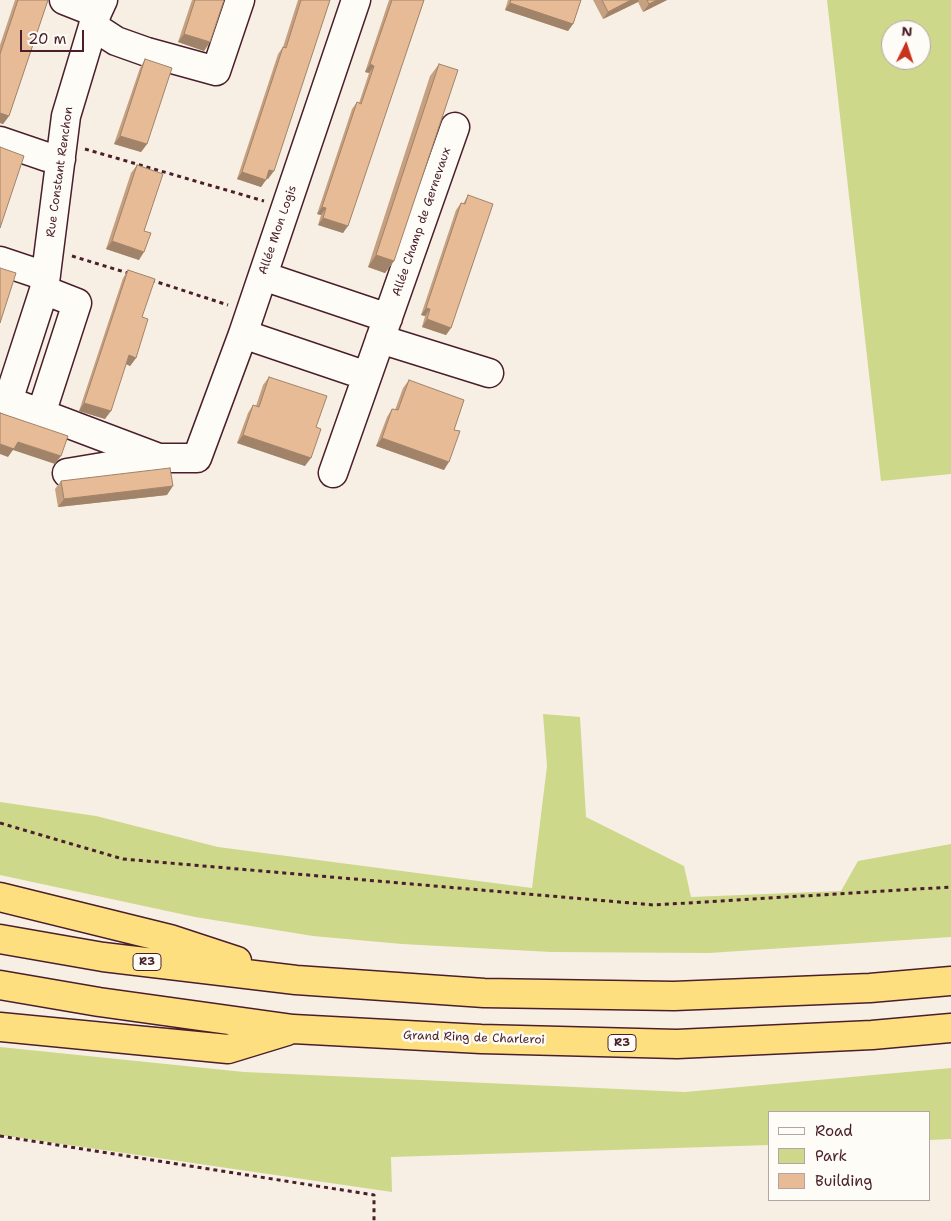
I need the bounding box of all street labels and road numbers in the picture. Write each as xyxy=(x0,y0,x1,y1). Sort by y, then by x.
street label: Rue Constant Renchon xyxy=(44,106,76,238)
street label: Allée Champ de Gernevaux xyxy=(390,146,454,298)
street label: Allée Mon Logis xyxy=(256,184,300,276)
road number: R3 xyxy=(133,954,161,970)
street label: Grand Ring de Charleroi xyxy=(403,1028,545,1048)
road number: R3 xyxy=(608,1034,636,1052)

